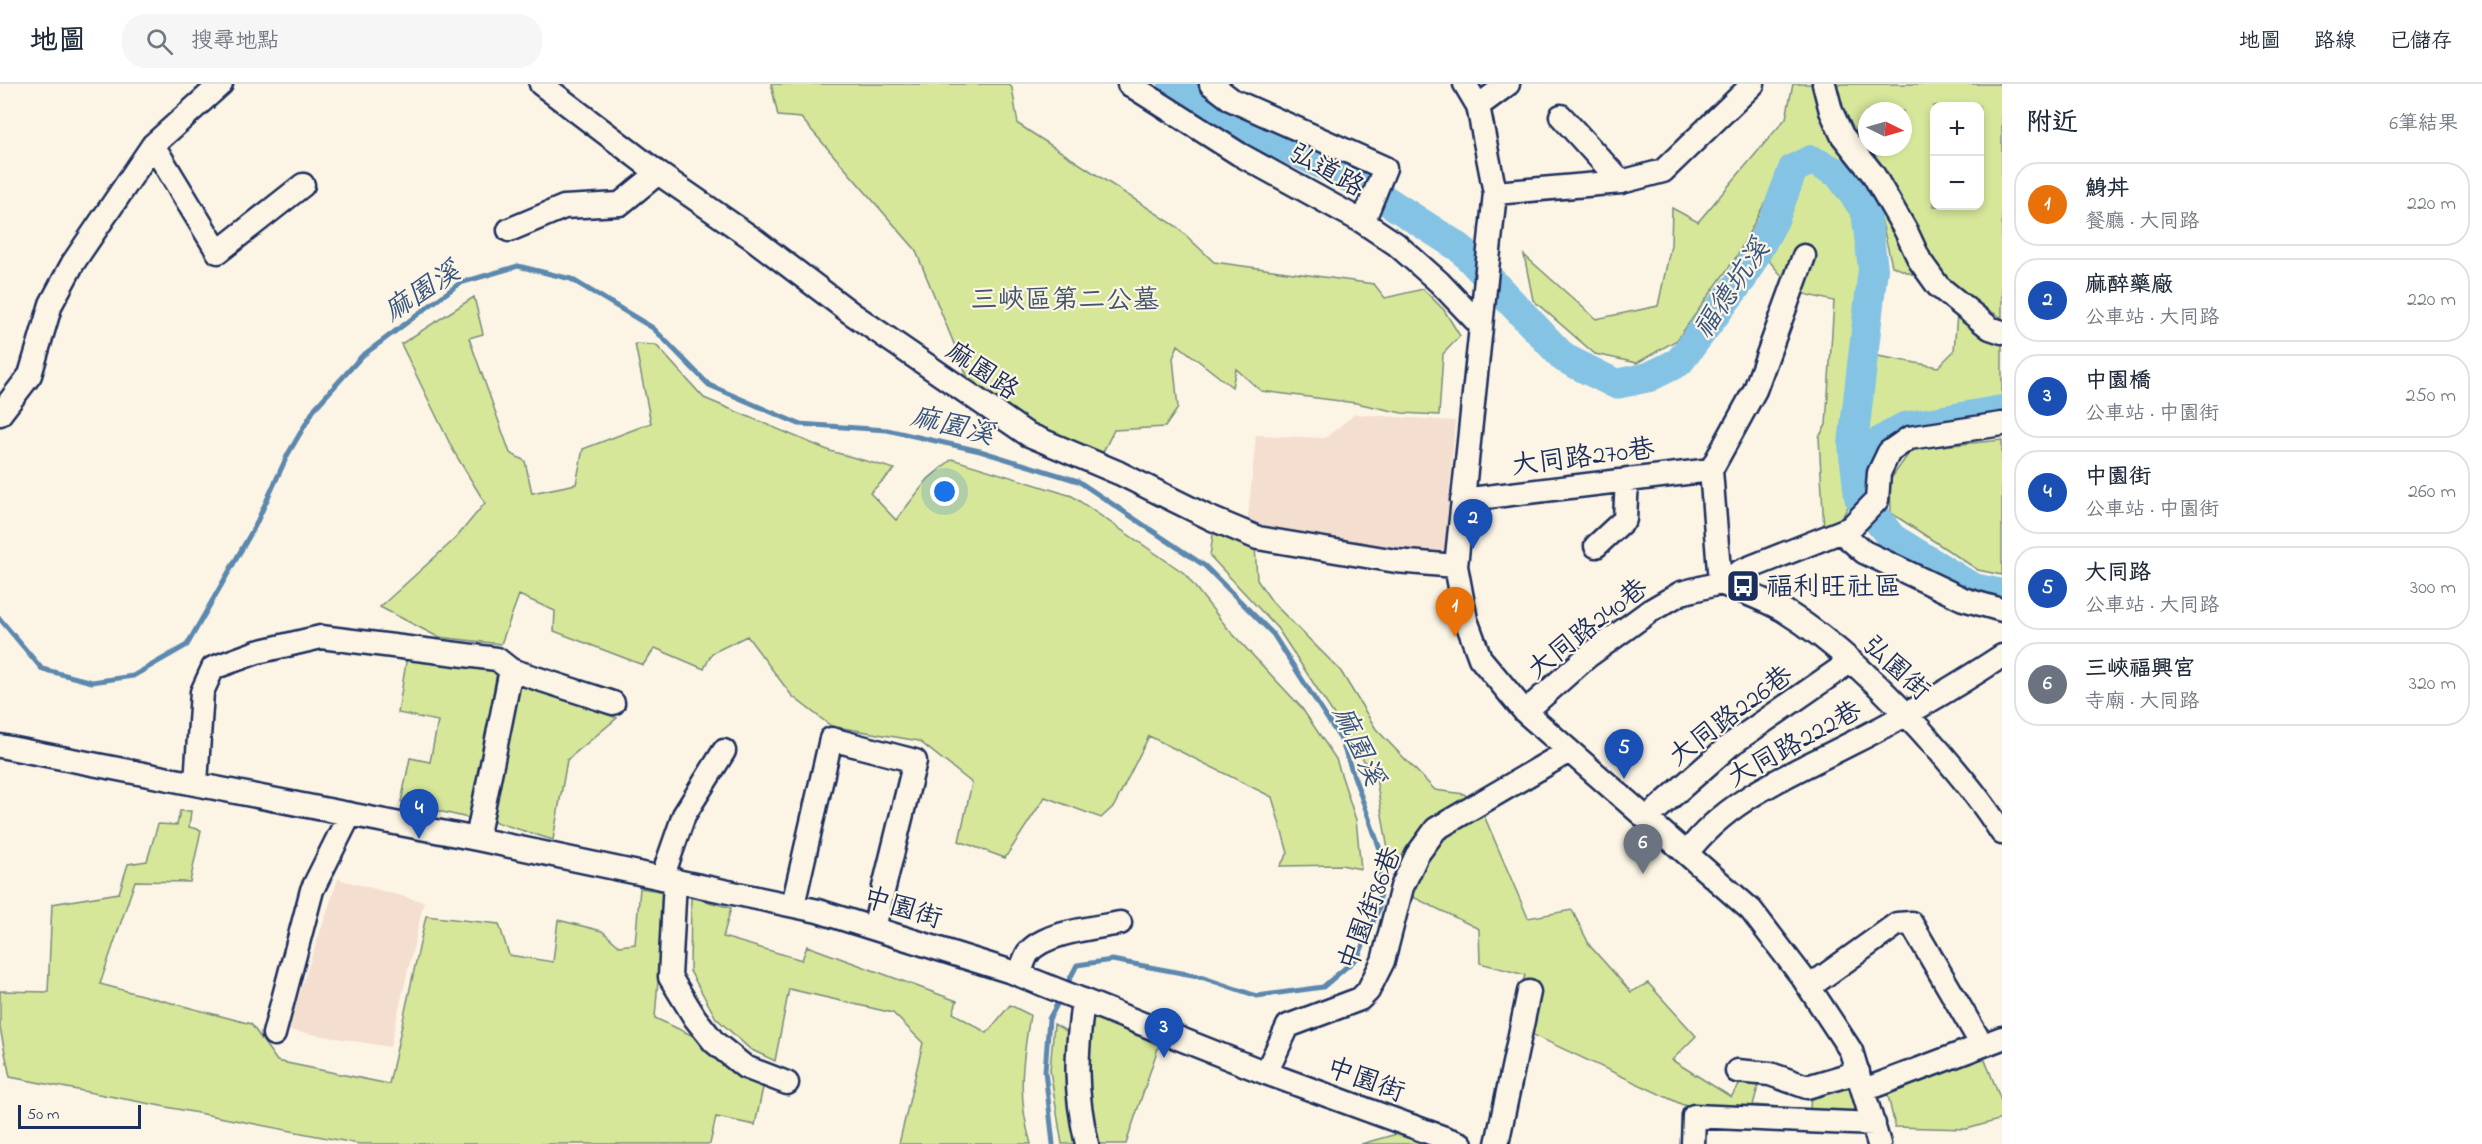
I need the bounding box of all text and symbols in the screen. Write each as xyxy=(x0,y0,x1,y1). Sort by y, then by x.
search box xyxy=(122,14,542,68)
text: 地圖 xyxy=(30,22,86,63)
icon: search xyxy=(143,25,176,58)
text: 搜尋地點 xyxy=(191,26,279,58)
text: 地圖 xyxy=(2239,27,2281,57)
text: 路線 xyxy=(2314,27,2356,57)
text: 已儲存 xyxy=(2389,27,2452,57)
north arrow xyxy=(1858,102,1912,156)
map controls xyxy=(1930,102,1984,210)
button: + xyxy=(1930,102,1984,156)
text: 附近 xyxy=(2026,105,2078,143)
text: 6筆結果 xyxy=(2389,110,2458,139)
street label: 弘道路 xyxy=(1281,134,1371,208)
button: − xyxy=(1930,156,1984,210)
text: 鯓丼 xyxy=(2085,174,2129,206)
text: 1 xyxy=(2044,190,2051,219)
text: 220 m xyxy=(2407,190,2456,219)
text: 餐廳 · 大同路 xyxy=(2085,208,2199,237)
water label: 福德坑溪 xyxy=(1685,230,1782,348)
water label: 麻園溪 xyxy=(377,252,471,333)
text: 麻醉藥廠 xyxy=(2085,270,2173,302)
park label: 三峽區第二公墓 xyxy=(971,282,1160,321)
text: 2 xyxy=(2043,286,2052,315)
text: 220 m xyxy=(2407,286,2456,315)
text: 公車站 · 大同路 xyxy=(2085,304,2219,333)
street label: 麻園路 xyxy=(937,333,1026,411)
text: 中園橋 xyxy=(2085,366,2151,398)
text: 3 xyxy=(2043,382,2052,411)
text: 250 m xyxy=(2405,382,2456,411)
water label: 麻園溪 xyxy=(906,397,1000,458)
text: 公車站 · 中園街 xyxy=(2085,400,2219,429)
street label: 大同路270巷 xyxy=(1509,430,1657,487)
text: 中園街 xyxy=(2085,462,2151,494)
your location xyxy=(930,477,959,506)
text: 4 xyxy=(2043,478,2052,507)
text: 260 m xyxy=(2408,478,2456,507)
text: 公車站 · 中園街 xyxy=(2085,496,2219,525)
pin: 2 xyxy=(1454,500,1492,549)
text: 大同路 xyxy=(2085,558,2151,590)
bus stop icon: 福利旺社區 xyxy=(1725,568,1761,604)
place label: 福利旺社區 xyxy=(1766,569,1901,608)
street label: 大同路240巷 xyxy=(1520,570,1657,690)
text: 5 xyxy=(2042,574,2053,603)
text: 300 m xyxy=(2410,574,2456,603)
pin: 1 xyxy=(1436,588,1474,637)
text: 公車站 · 大同路 xyxy=(2085,592,2219,621)
street label: 弘園街 xyxy=(1852,627,1938,711)
text: 三峽福興宮 xyxy=(2085,654,2195,686)
street label: 大同路226巷 xyxy=(1661,657,1802,777)
text: 6 xyxy=(2043,670,2052,699)
text: 320 m xyxy=(2409,670,2456,699)
text: 寺廟 · 大同路 xyxy=(2085,688,2199,717)
street label: 大同路222巷 xyxy=(1721,692,1870,798)
water label: 麻園溪 xyxy=(1320,700,1394,795)
pin: 5 xyxy=(1604,730,1644,779)
pin: 4 xyxy=(400,790,438,839)
pin: 6 xyxy=(1624,824,1662,874)
street label: 中園街86巷 xyxy=(1330,841,1413,977)
street label: 中園街 xyxy=(858,879,947,940)
pin: 3 xyxy=(1144,1008,1184,1058)
street label: 中園街 xyxy=(1320,1049,1410,1114)
scale bar xyxy=(18,1102,141,1130)
text: 50 m xyxy=(27,1103,59,1127)

